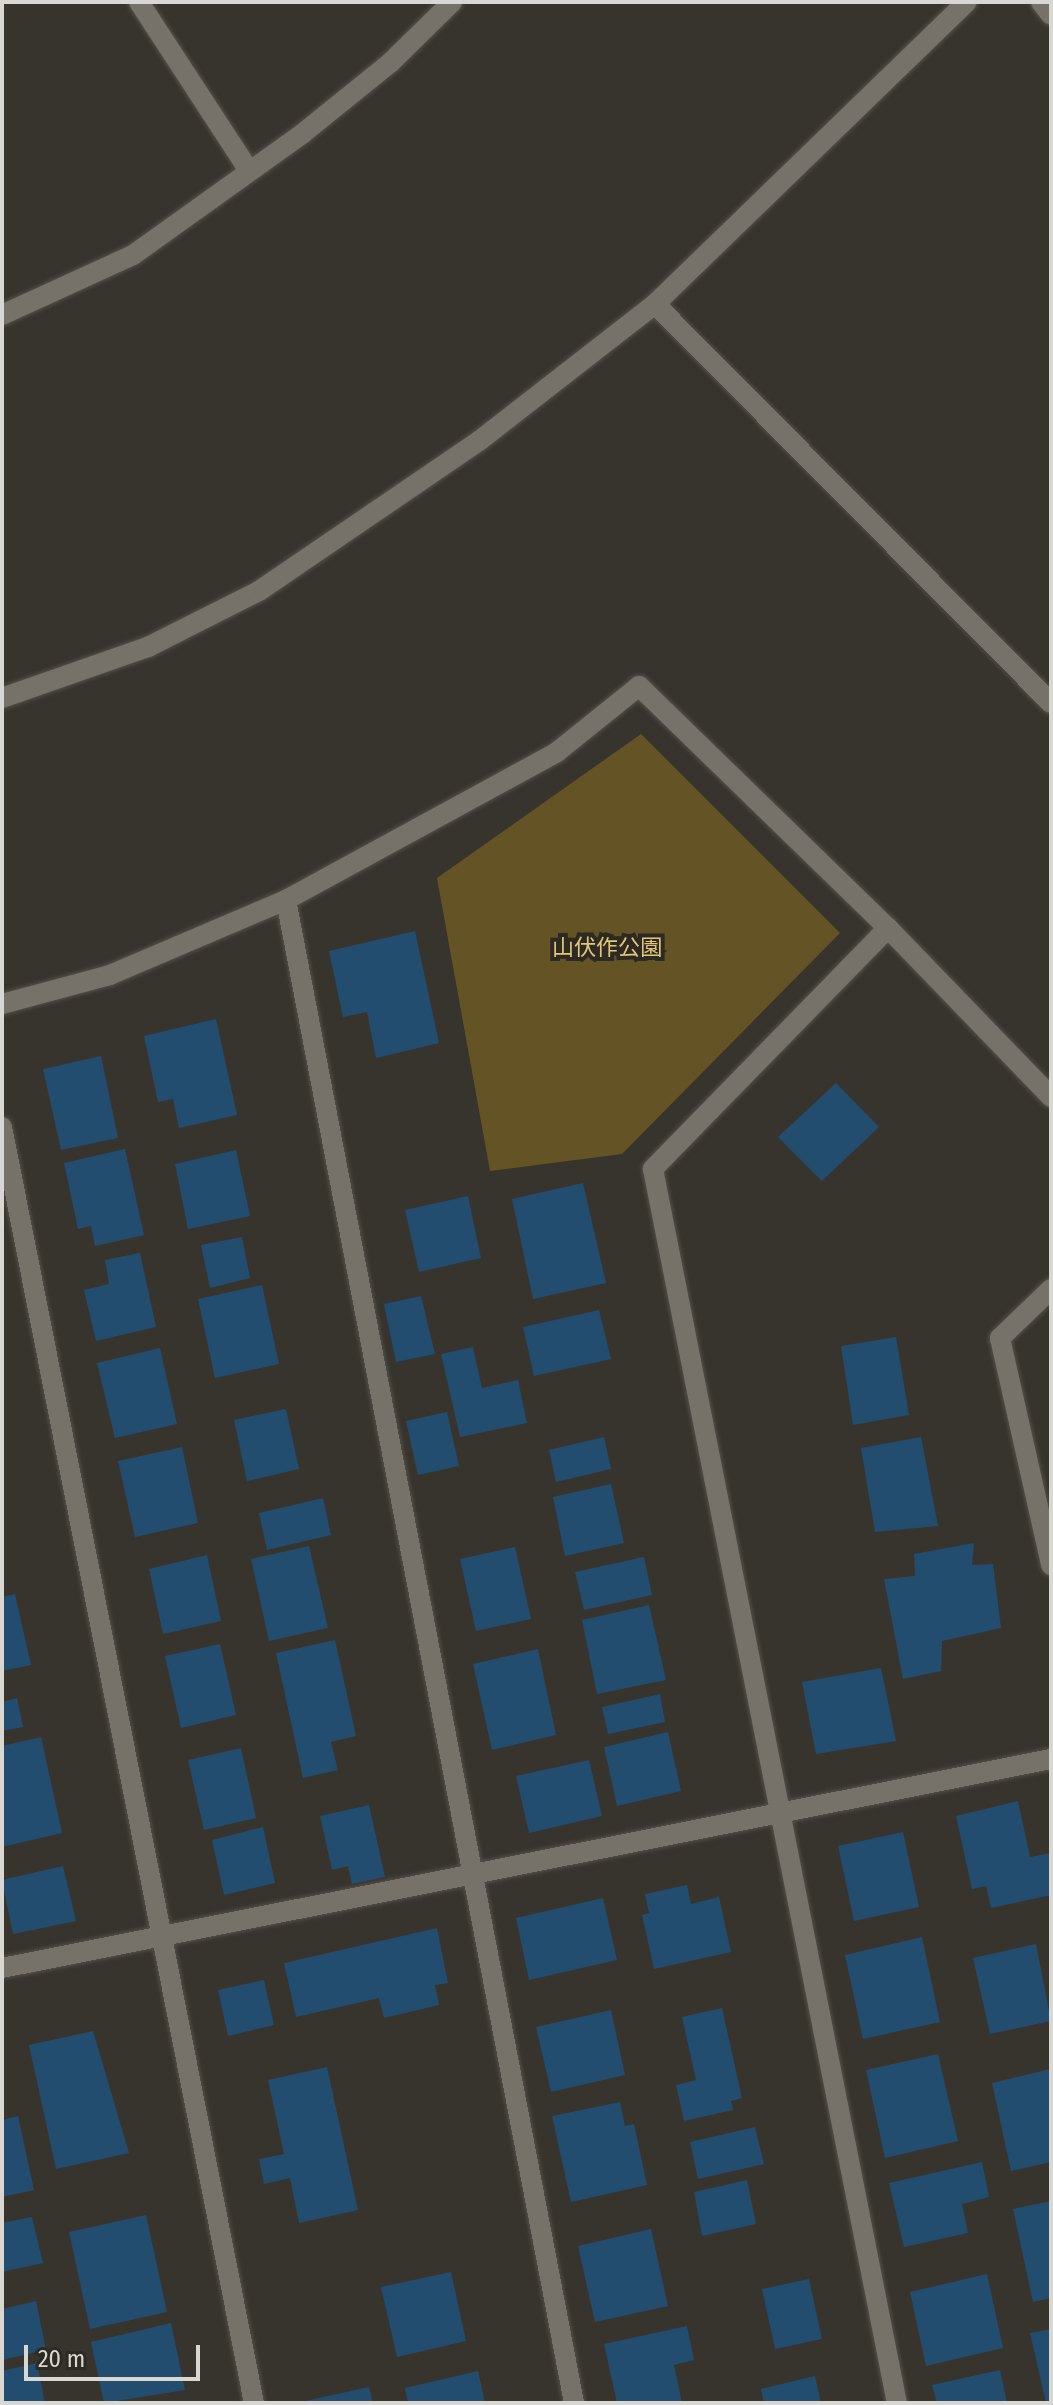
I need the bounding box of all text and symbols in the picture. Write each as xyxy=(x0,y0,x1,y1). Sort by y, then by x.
park label: 山伏作公園 xyxy=(552,935,662,961)
scale bar xyxy=(28,2329,204,2379)
text: 20 m xyxy=(38,2345,85,2373)

